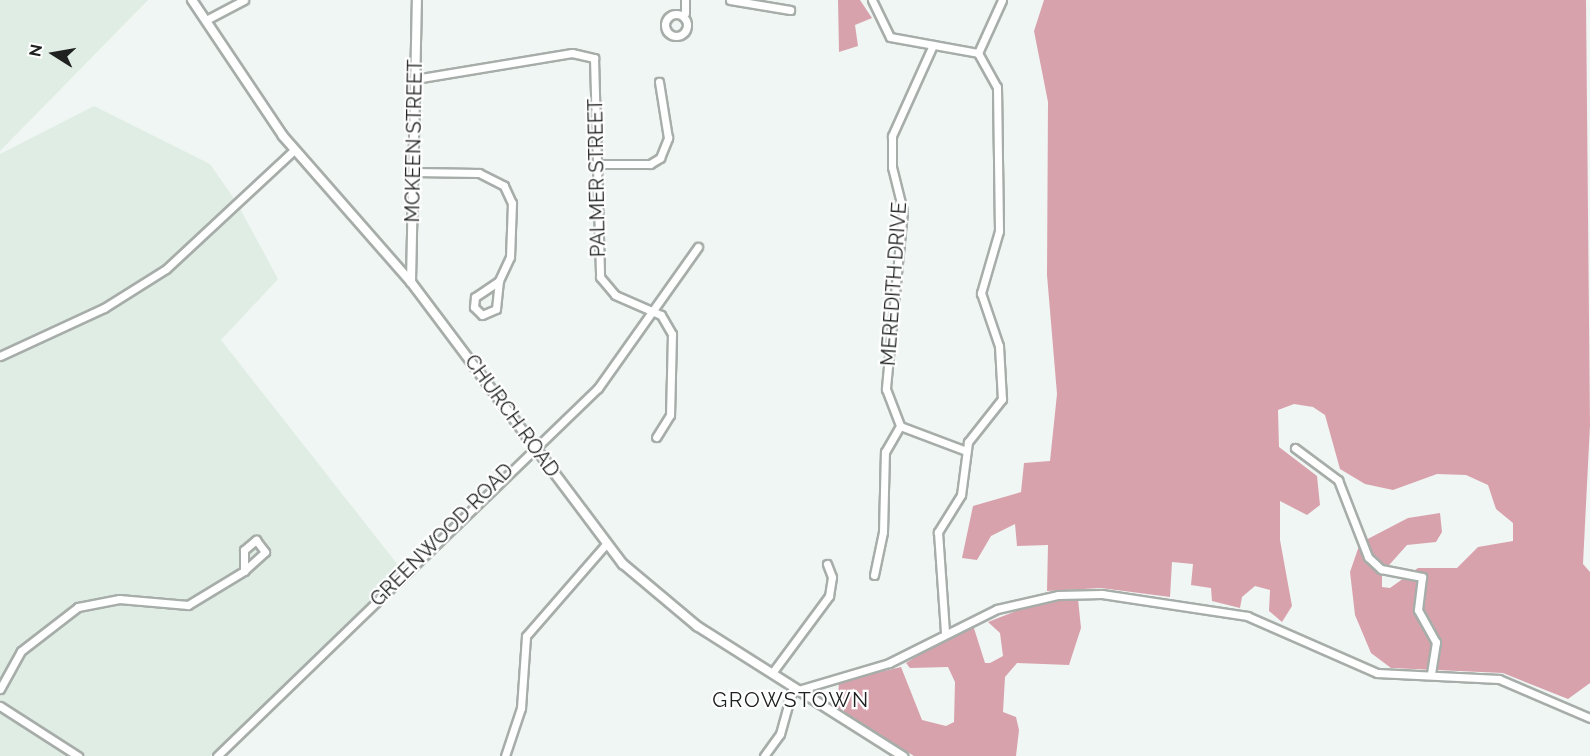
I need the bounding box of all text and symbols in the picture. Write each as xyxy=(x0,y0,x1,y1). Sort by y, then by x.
north arrow xyxy=(24,24,84,84)
text: N xyxy=(25,43,46,58)
street label: MCKEEN STREET xyxy=(401,59,427,223)
street label: PALMER STREET xyxy=(584,99,610,257)
street label: MEREDITH DRIVE xyxy=(876,201,912,367)
street label: CHURCH ROAD xyxy=(459,350,565,482)
street label: GREENWOOD ROAD xyxy=(365,458,519,612)
district label: GROWSTOWN xyxy=(712,687,870,713)

